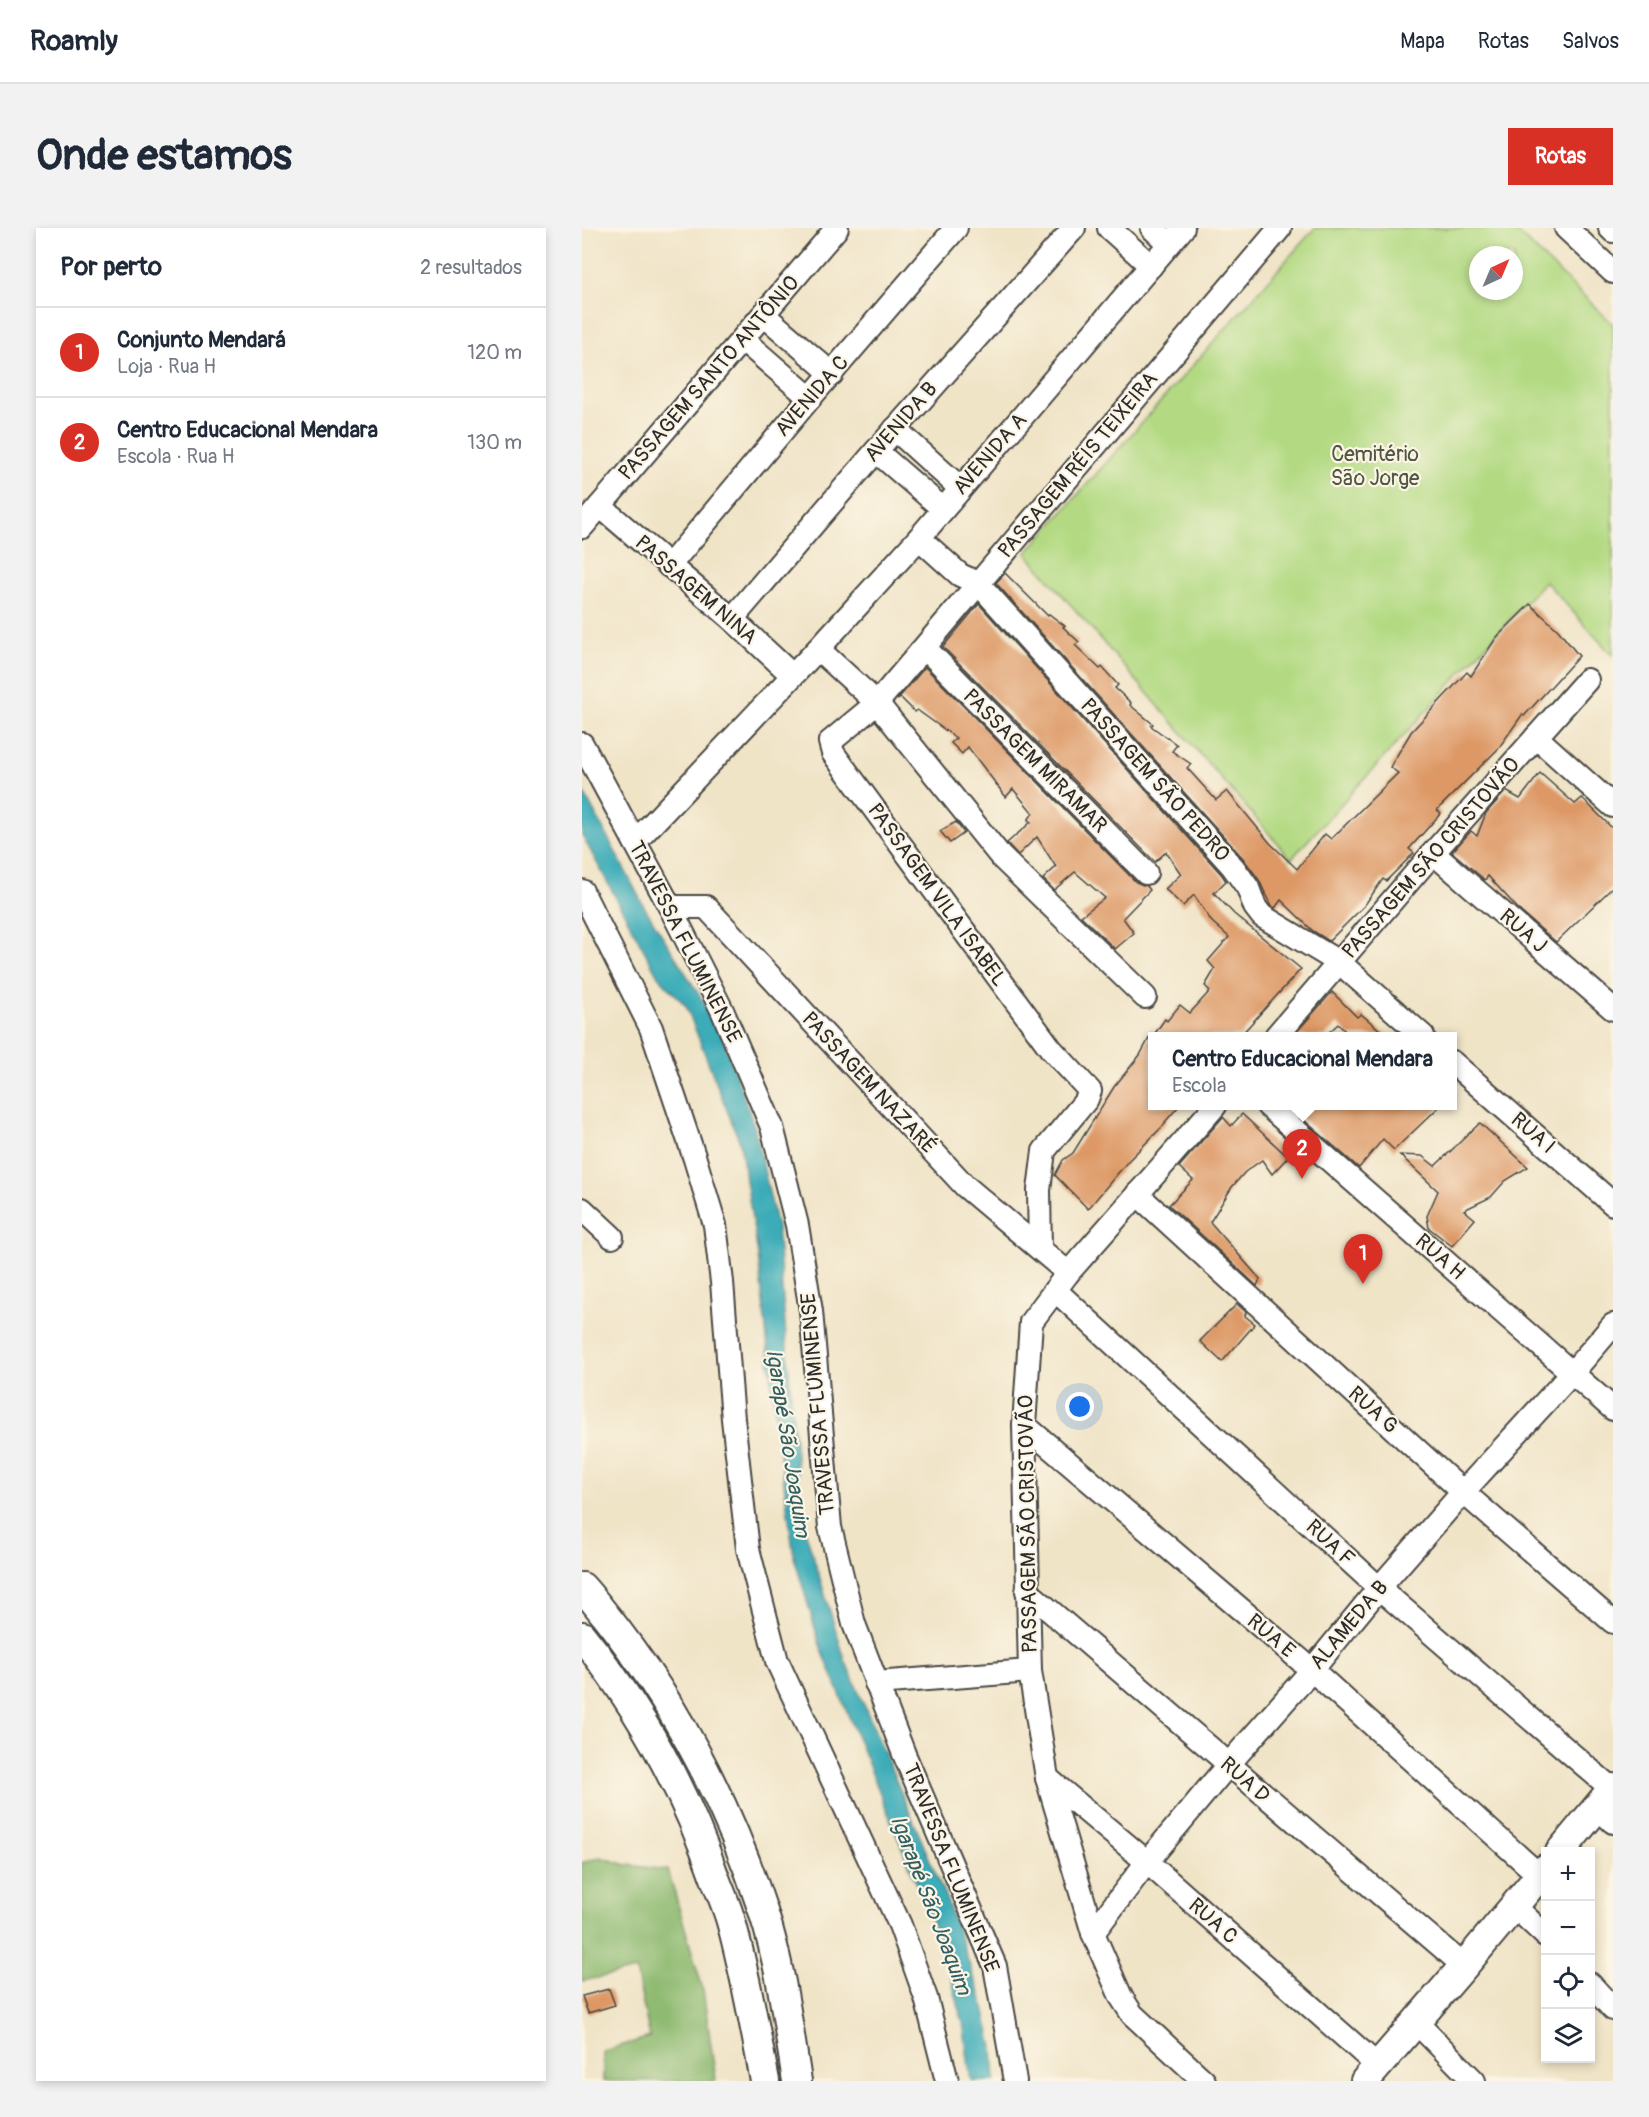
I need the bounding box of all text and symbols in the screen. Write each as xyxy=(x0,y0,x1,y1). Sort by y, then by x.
text: Roamly xyxy=(30,24,118,59)
text: Mapa xyxy=(1400,28,1445,55)
text: Rotas xyxy=(1478,28,1529,55)
text: Salvos xyxy=(1562,28,1619,55)
button: Rotas xyxy=(1508,128,1613,185)
text: Onde estamos xyxy=(36,130,292,182)
north arrow xyxy=(1469,246,1523,300)
text: Por perto xyxy=(60,251,162,283)
text: 2 resultados xyxy=(420,255,522,280)
street label: PASSAGEM SANTO ANTÔNIO xyxy=(612,270,805,486)
text: Conjunto Mendará xyxy=(117,326,286,354)
text: 1 xyxy=(76,340,83,365)
text: 120 m xyxy=(467,340,522,365)
street label: AVENIDA C xyxy=(769,350,855,442)
text: Loja · Rua H xyxy=(117,354,216,379)
street label: PASSAGEM RÉIS TEIXEIRA xyxy=(992,366,1164,564)
street label: AVENIDA B xyxy=(859,376,943,468)
street label: AVENIDA A xyxy=(947,407,1033,501)
text: Centro Educacional Mendara xyxy=(117,416,378,444)
text: 2 xyxy=(74,430,85,455)
text: 130 m xyxy=(467,430,522,455)
park label: Cemitério São Jorge xyxy=(1331,441,1420,492)
text: Escola · Rua H xyxy=(117,444,234,469)
street label: PASSAGEM NINA xyxy=(629,529,763,651)
street label: PASSAGEM MIRAMAR xyxy=(957,683,1113,839)
street label: PASSAGEM SÃO PEDRO xyxy=(1074,693,1236,867)
street label: PASSAGEM SÃO CRISTOVÃO xyxy=(1336,752,1526,964)
street label: PASSAGEM VILA ISABEL xyxy=(861,798,1013,992)
street label: TRAVESSA FLUMINENSE xyxy=(622,836,748,1048)
street label: RUA J xyxy=(1494,903,1552,959)
street label: PASSAGEM NAZARÉ xyxy=(796,1006,942,1160)
popup xyxy=(1148,1032,1457,1110)
text: Centro Educacional Mendara xyxy=(1172,1045,1433,1073)
text: Escola xyxy=(1172,1073,1226,1098)
street label: RUA I xyxy=(1505,1106,1561,1160)
pin: 2 xyxy=(1282,1130,1322,1179)
street label: RUA H xyxy=(1409,1228,1471,1286)
pin: 1 xyxy=(1344,1234,1382,1284)
street label: TRAVESSA FLUMINENSE xyxy=(795,1292,841,1516)
water label: Igarapé São Joaquim xyxy=(759,1347,817,1540)
street label: RUA G xyxy=(1342,1381,1404,1439)
your location xyxy=(1065,1392,1094,1421)
street label: PASSAGEM SÃO CRISTOVÃO xyxy=(1012,1395,1044,1653)
street label: RUA F xyxy=(1300,1514,1360,1572)
street label: ALAMEDA B xyxy=(1304,1575,1394,1675)
street label: RUA E xyxy=(1241,1608,1301,1664)
street label: RUA D xyxy=(1214,1751,1276,1809)
street label: TRAVESSA FLUMINENSE xyxy=(897,1759,1005,1977)
water label: Igarapé São Joaquim xyxy=(884,1811,979,2000)
map controls xyxy=(1541,1847,1595,2063)
button: + xyxy=(1541,1847,1595,1901)
street label: RUA C xyxy=(1183,1892,1243,1950)
button: − xyxy=(1541,1901,1595,1955)
button: locate xyxy=(1541,1955,1595,2009)
button: layers xyxy=(1541,2009,1595,2063)

